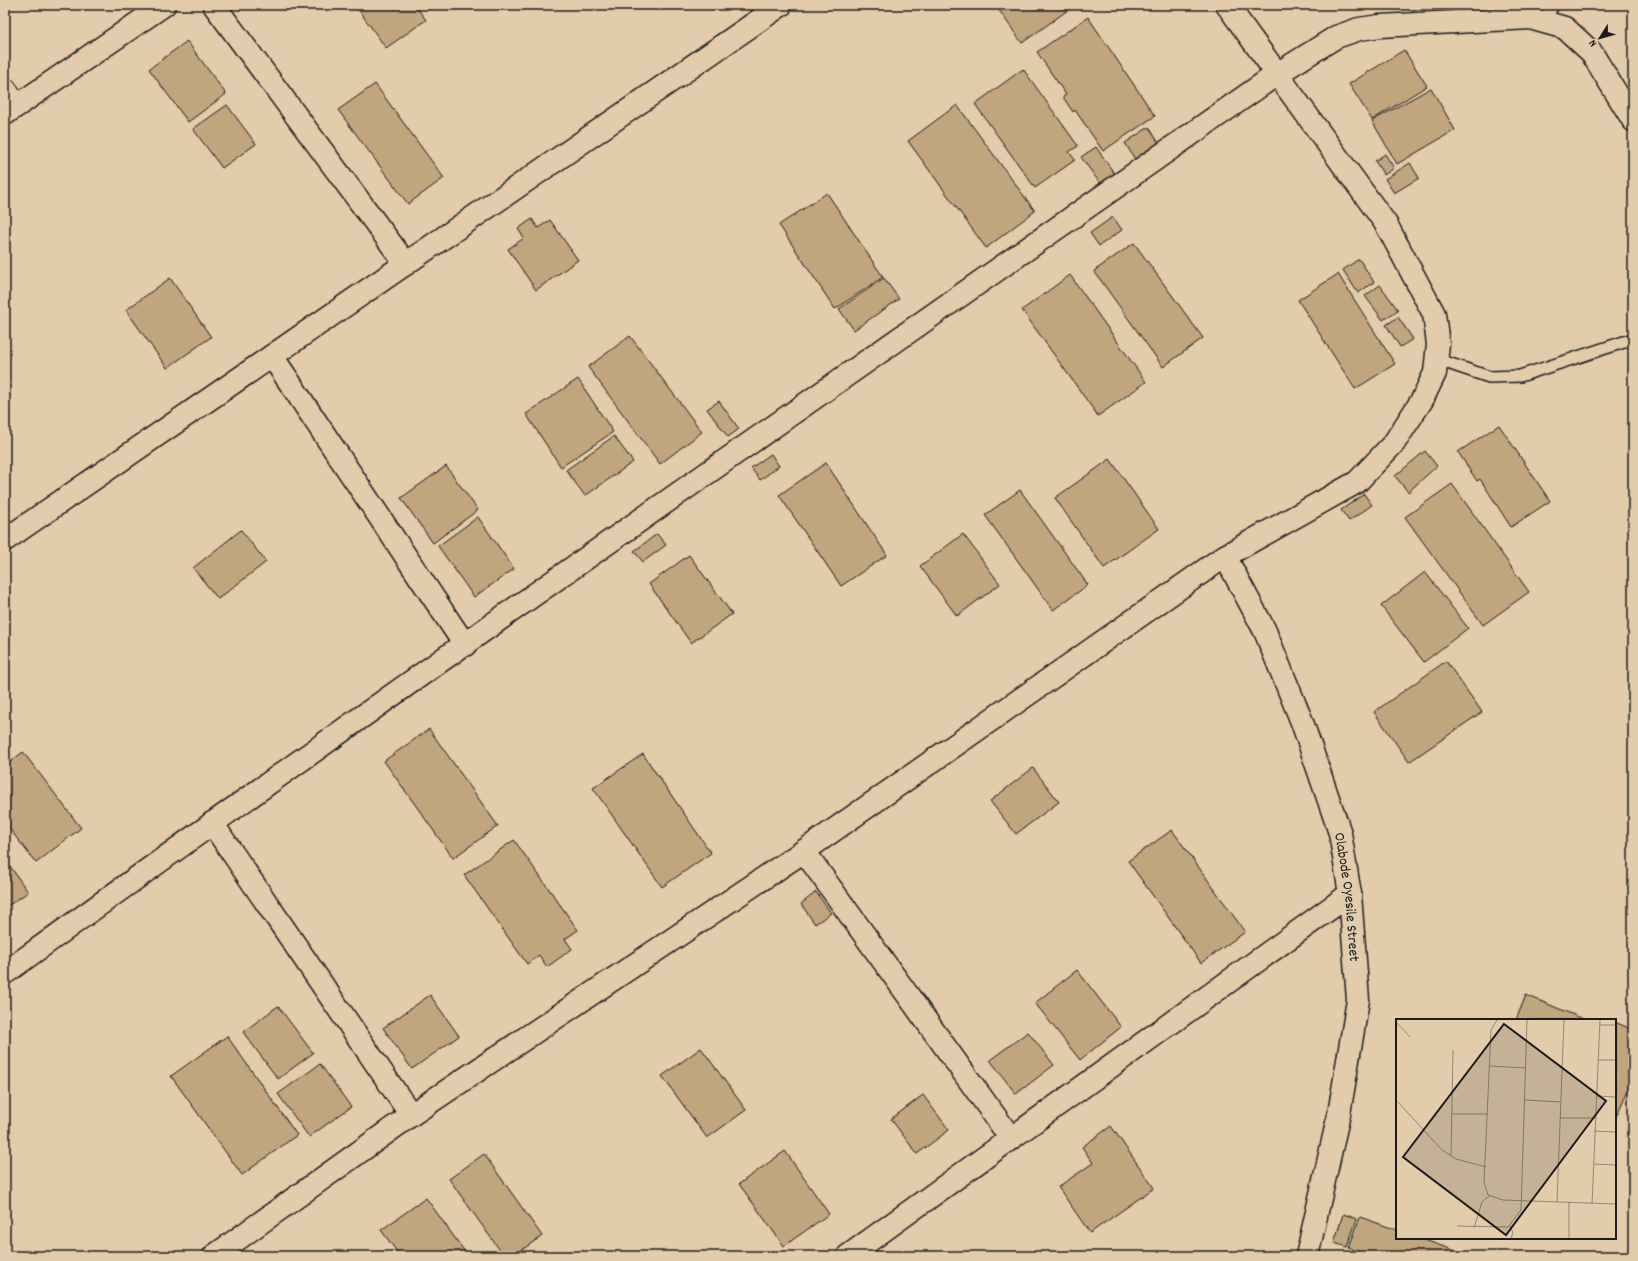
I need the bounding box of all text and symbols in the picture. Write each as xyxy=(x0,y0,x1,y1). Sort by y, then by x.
north arrow xyxy=(1580,18,1620,58)
text: N xyxy=(1585,35,1602,50)
street label: Olabode Oyesile Street xyxy=(1327,831,1364,963)
inset map xyxy=(1396,1019,1616,1239)

